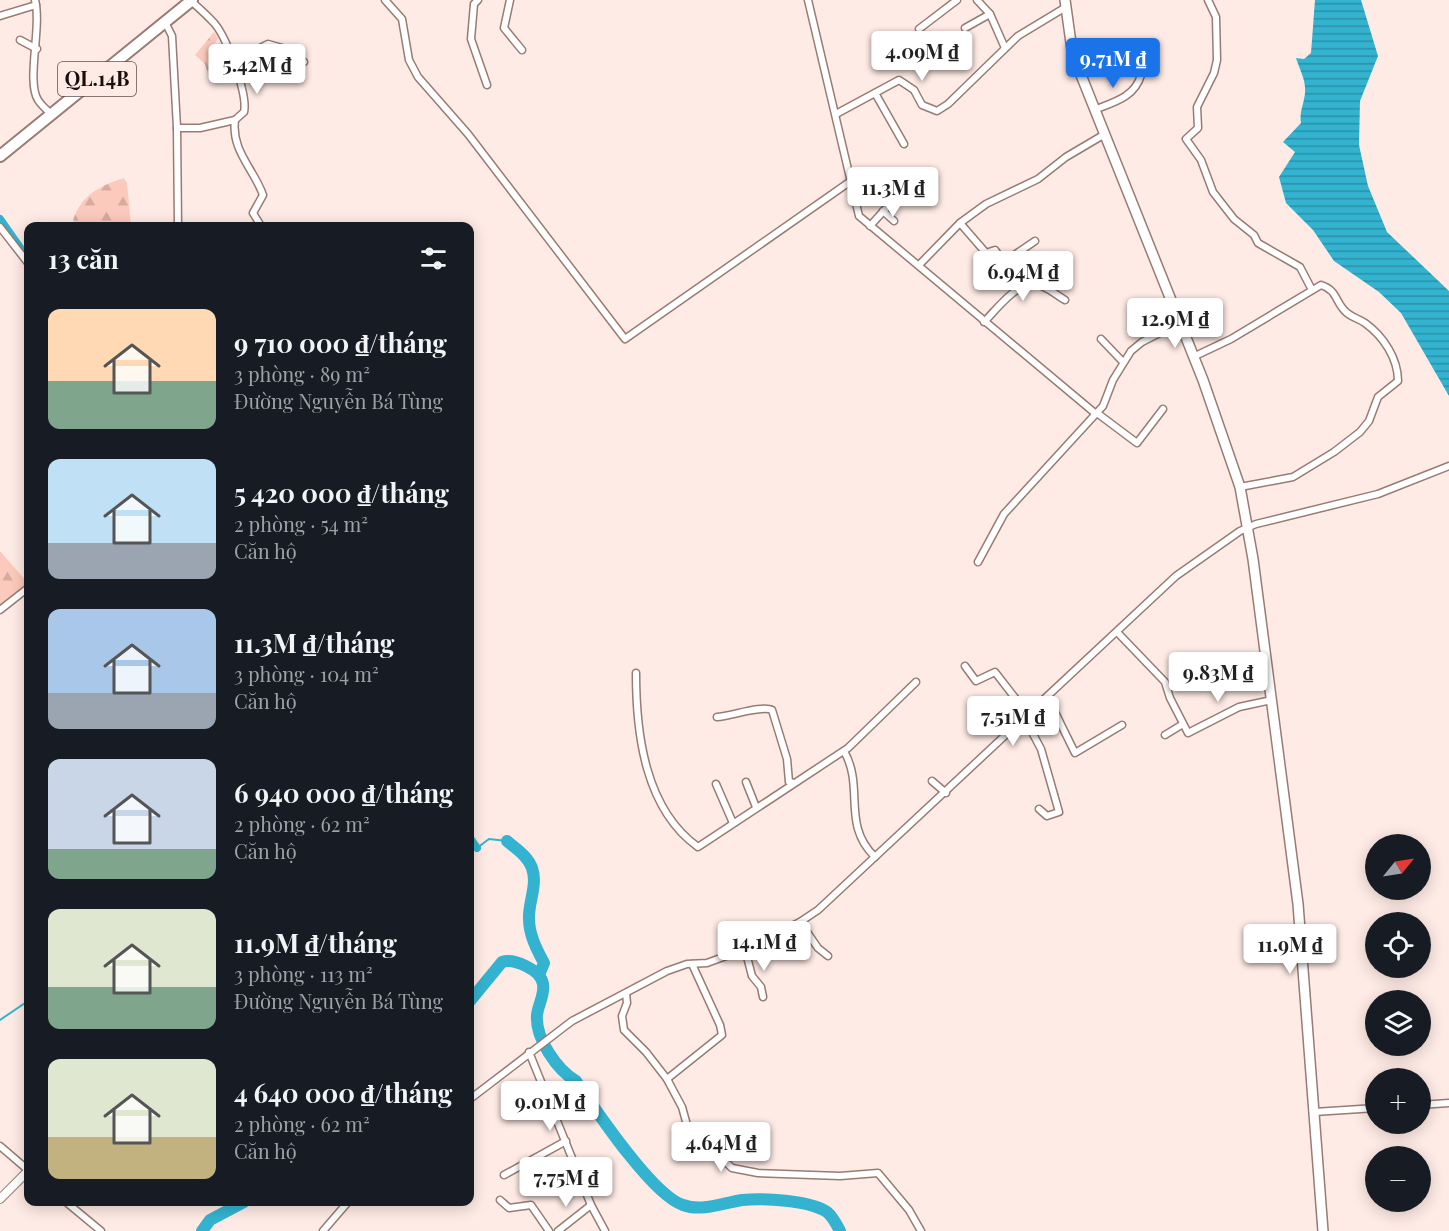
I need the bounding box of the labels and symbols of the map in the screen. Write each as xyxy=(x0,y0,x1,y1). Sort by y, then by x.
pin: 4.09M ₫ xyxy=(867,31,977,82)
pin: 9.71M ₫ xyxy=(1058,38,1168,89)
pin: 5.42M ₫ xyxy=(202,44,312,95)
road number: QL.14B xyxy=(58,62,136,96)
pin: 11.3M ₫ xyxy=(838,167,948,218)
pin: 6.94M ₫ xyxy=(968,251,1078,302)
pin: 12.9M ₫ xyxy=(1120,298,1230,349)
pin: 9.83M ₫ xyxy=(1163,652,1273,703)
pin: 7.51M ₫ xyxy=(958,696,1068,747)
north arrow xyxy=(1365,834,1431,900)
pin: 14.1M ₫ xyxy=(709,921,819,972)
pin: 11.9M ₫ xyxy=(1235,924,1345,975)
pin: 9.01M ₫ xyxy=(495,1081,605,1132)
pin: 4.64M ₫ xyxy=(666,1122,776,1173)
pin: 7.75M ₫ xyxy=(511,1157,621,1208)

